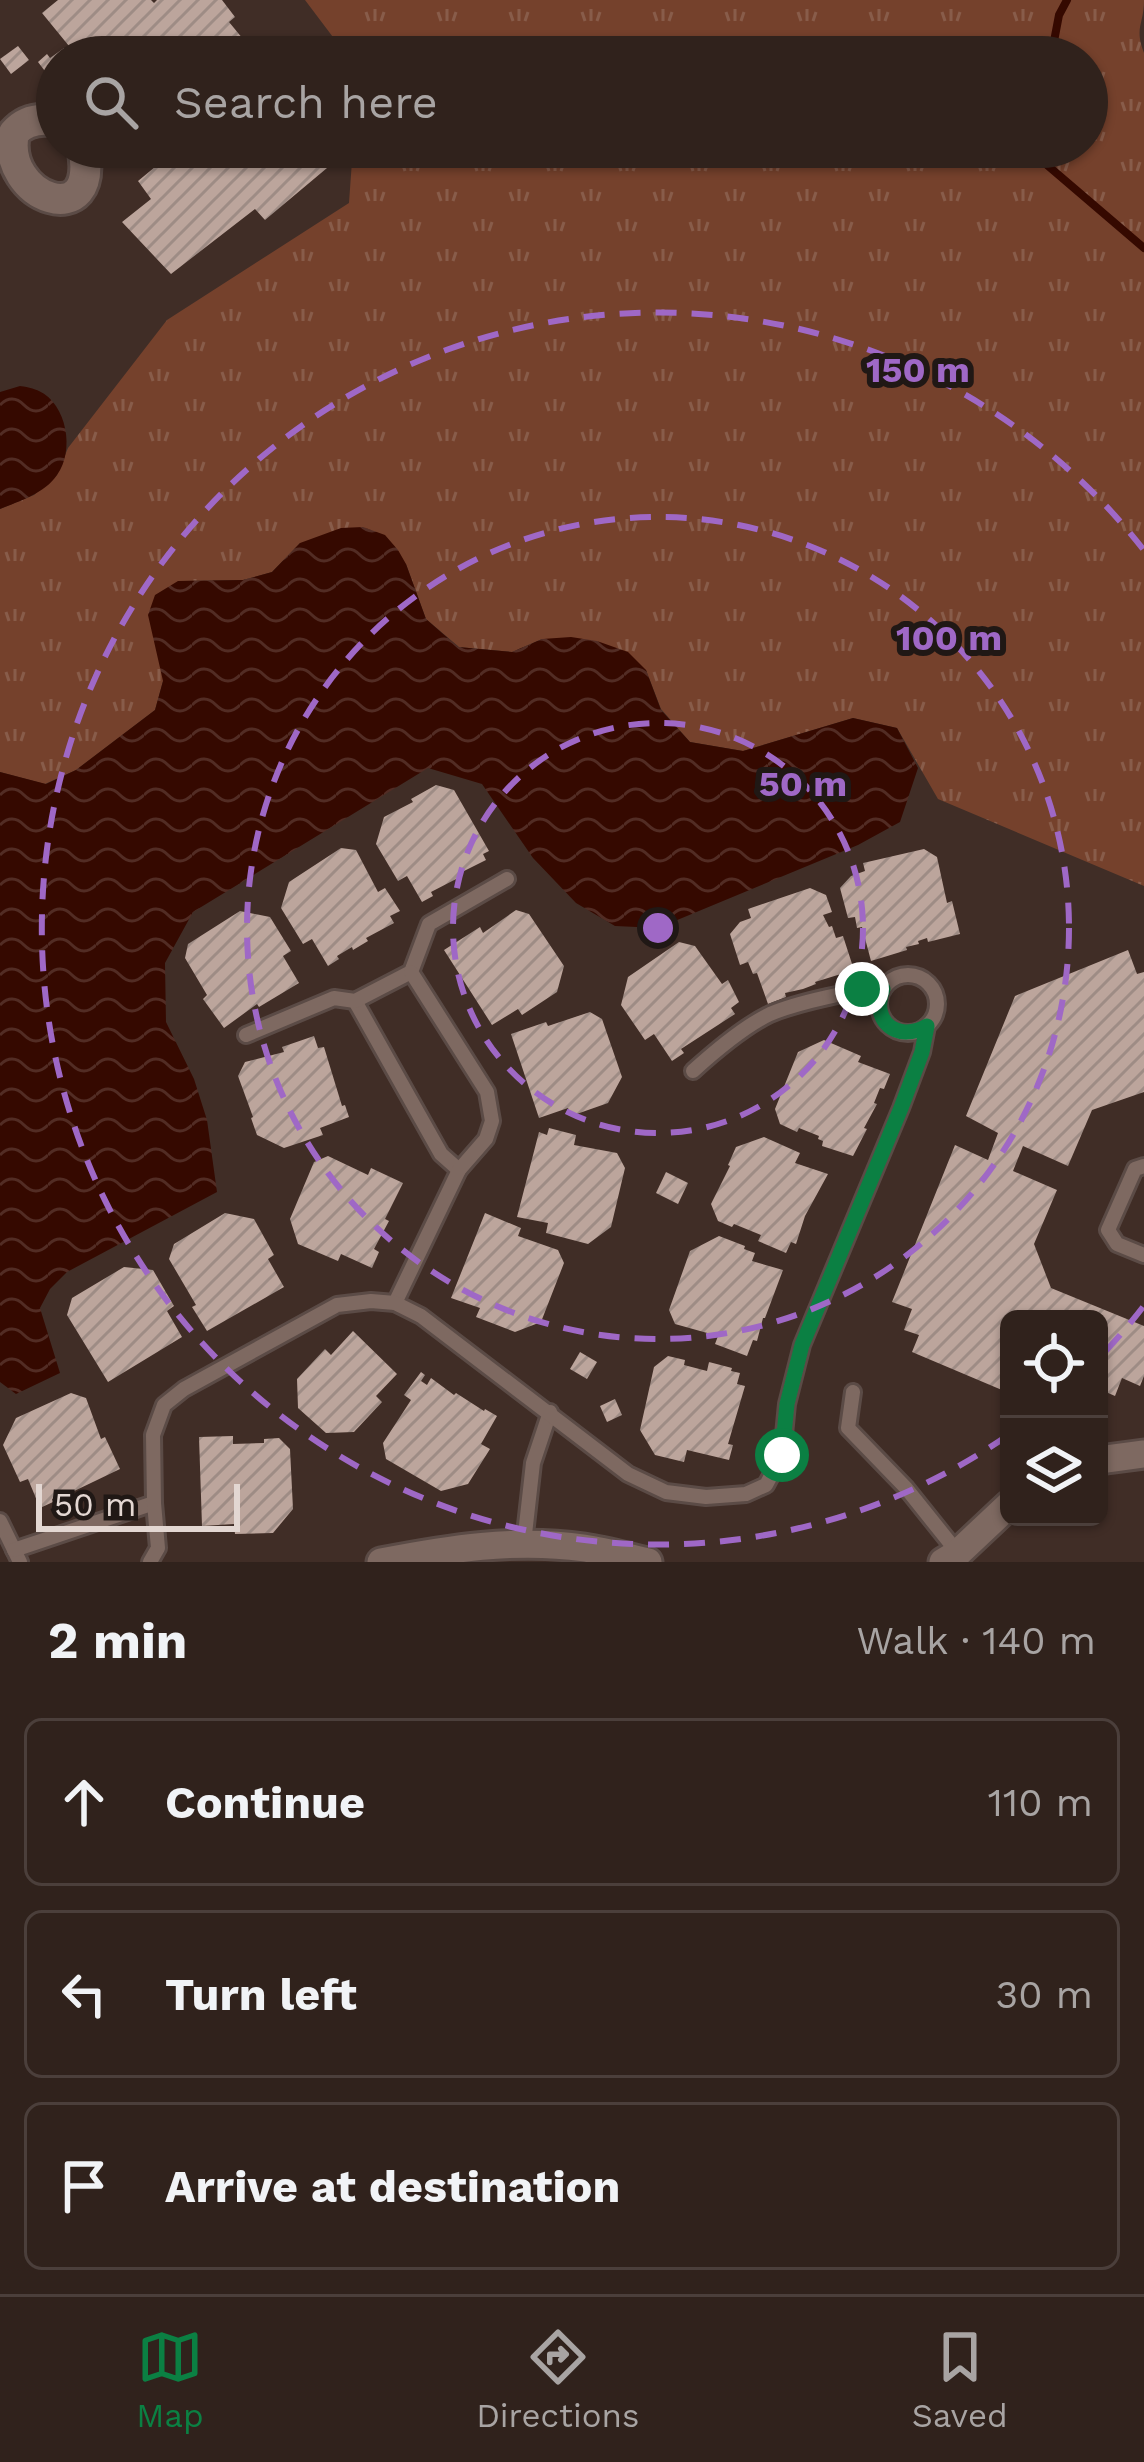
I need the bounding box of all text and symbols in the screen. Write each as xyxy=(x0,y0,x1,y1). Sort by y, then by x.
search box xyxy=(36,36,1108,168)
icon: search xyxy=(78,69,144,135)
text: Search here xyxy=(174,76,438,129)
text: 150 m xyxy=(866,349,970,391)
text: 100 m xyxy=(896,617,1002,659)
text: 50 m xyxy=(759,763,847,805)
centre of rings xyxy=(637,907,679,949)
route end xyxy=(835,962,889,1016)
map controls xyxy=(1000,1310,1108,1526)
button: locate xyxy=(1000,1310,1108,1418)
button: layers xyxy=(1000,1418,1108,1526)
route start xyxy=(755,1428,809,1482)
scale bar xyxy=(36,1478,240,1531)
text: 50 m xyxy=(54,1485,136,1524)
text: 2 min xyxy=(48,1611,187,1670)
text: Walk · 140 m xyxy=(856,1618,1096,1663)
icon: ahead xyxy=(51,1769,117,1835)
text: Continue xyxy=(165,1776,365,1829)
text: 110 m xyxy=(988,1780,1093,1825)
icon: left xyxy=(51,1961,117,2027)
text: Turn left xyxy=(165,1968,357,2021)
text: 30 m xyxy=(996,1972,1093,2017)
icon: arrive xyxy=(51,2153,117,2219)
text: Arrive at destination xyxy=(165,2160,620,2213)
tab: Map xyxy=(136,2324,204,2435)
tab: Directions xyxy=(476,2324,639,2435)
tab: Saved xyxy=(912,2324,1008,2435)

